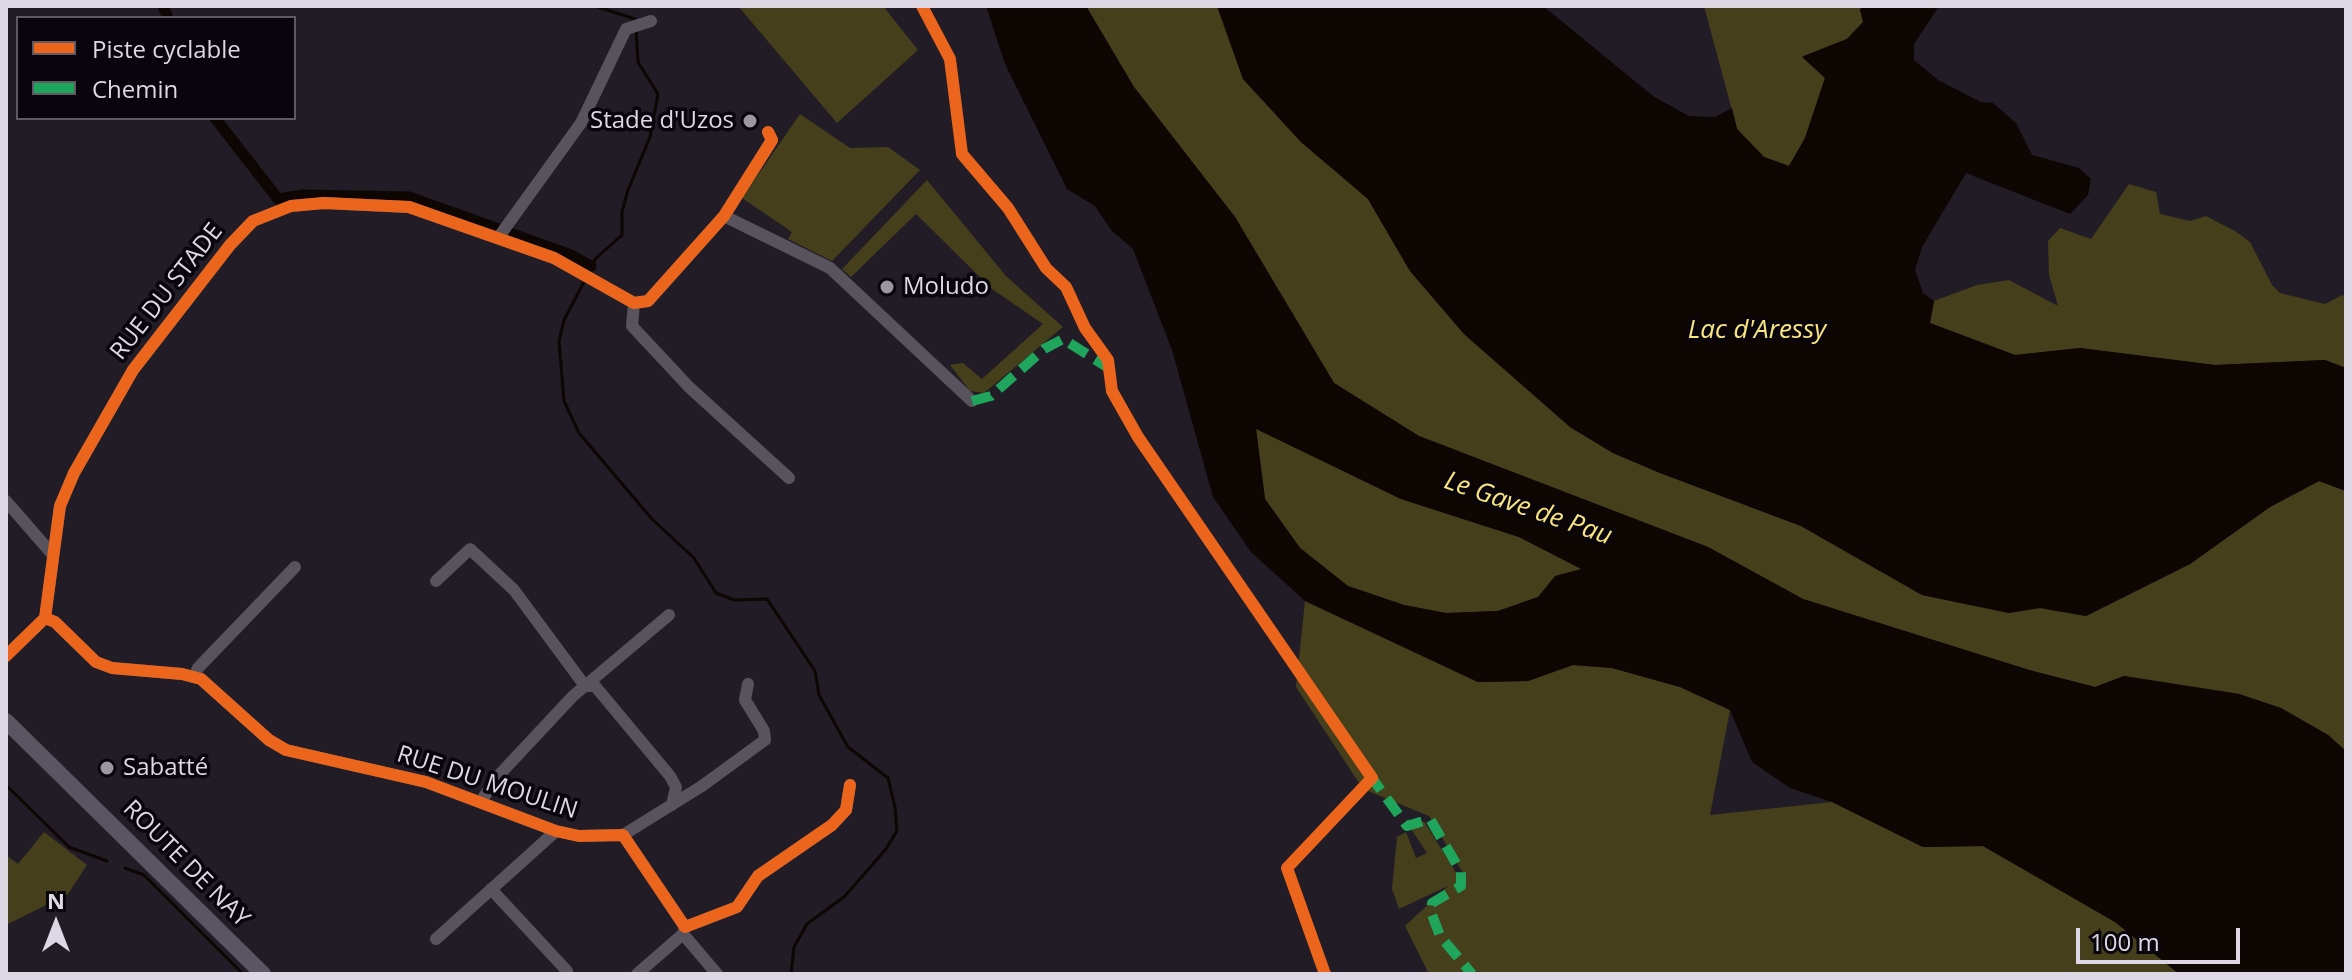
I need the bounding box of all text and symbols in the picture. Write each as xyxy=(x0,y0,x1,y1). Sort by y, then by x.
legend xyxy=(16,16,296,120)
text: Piste cyclable xyxy=(92,32,241,65)
text: Chemin xyxy=(92,72,178,105)
place label: Stade d'Uzos xyxy=(590,107,734,135)
marker: Stade d'Uzos xyxy=(741,112,759,130)
street label: RUE DU STADE xyxy=(105,218,229,366)
place label: Moludo xyxy=(903,273,989,301)
marker: Moludo xyxy=(878,278,896,296)
water label: Lac d'Aressy xyxy=(1688,315,1826,347)
water label: Le Gave de Pau xyxy=(1440,466,1616,552)
street label: RUE DU MOULIN xyxy=(393,740,581,826)
place label: Sabatté xyxy=(123,754,208,782)
marker: Sabatté xyxy=(98,759,116,777)
street label: ROUTE DE NAY xyxy=(117,795,255,933)
north arrow xyxy=(16,884,96,964)
text: N xyxy=(47,885,65,915)
scale bar xyxy=(2080,912,2244,962)
text: 100 m xyxy=(2090,925,2160,958)

